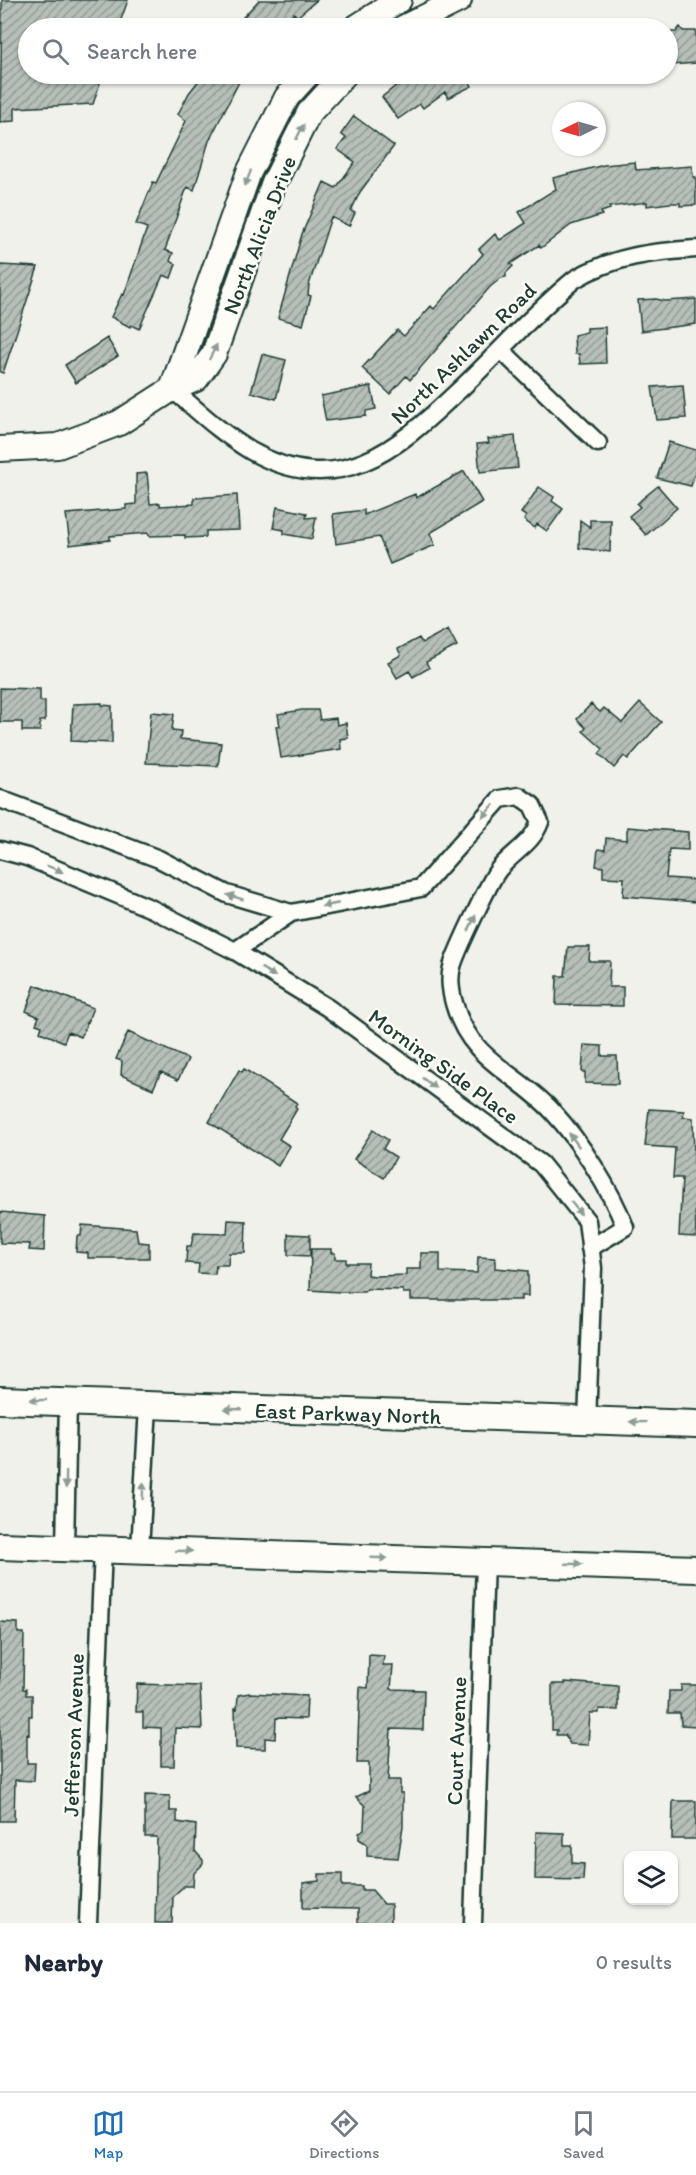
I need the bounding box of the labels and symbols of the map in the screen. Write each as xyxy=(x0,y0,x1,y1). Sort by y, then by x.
north arrow xyxy=(552,102,606,156)
one-way arrow xyxy=(295,124,305,141)
street label: North Alicia Drive xyxy=(217,152,302,318)
one-way arrow xyxy=(243,169,252,187)
street label: North Ashlawn Road xyxy=(385,277,542,430)
one-way arrow xyxy=(209,344,218,361)
one-way arrow xyxy=(481,804,495,819)
one-way arrow xyxy=(47,864,65,874)
one-way arrow xyxy=(226,892,244,901)
one-way arrow xyxy=(320,901,339,910)
one-way arrow xyxy=(468,915,477,932)
one-way arrow xyxy=(260,966,276,977)
street label: Morning Side Place xyxy=(363,1003,524,1130)
one-way arrow xyxy=(421,1076,436,1088)
one-way arrow xyxy=(568,1133,580,1148)
one-way arrow xyxy=(570,1200,582,1215)
one-way arrow xyxy=(28,1395,47,1405)
street label: East Parkway North xyxy=(254,1397,442,1430)
one-way arrow xyxy=(223,1404,242,1413)
one-way arrow xyxy=(628,1418,647,1427)
one-way arrow xyxy=(62,1470,71,1489)
one-way arrow xyxy=(139,1482,148,1501)
one-way arrow xyxy=(175,1546,194,1556)
one-way arrow xyxy=(370,1553,389,1562)
one-way arrow xyxy=(565,1560,584,1569)
street label: Jefferson Avenue xyxy=(57,1653,90,1817)
street label: Court Avenue xyxy=(441,1676,472,1806)

